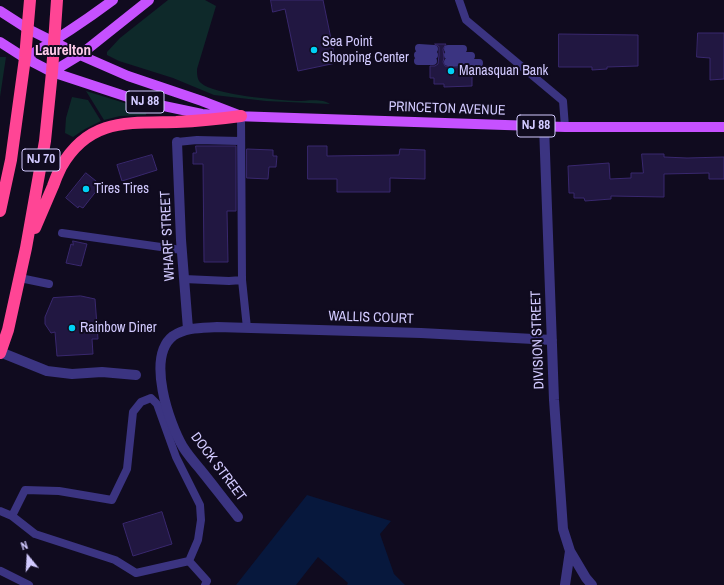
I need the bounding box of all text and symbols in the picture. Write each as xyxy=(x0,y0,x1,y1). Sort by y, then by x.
place label: Sea Point Shopping Center xyxy=(322,34,409,66)
district label: Laurelton xyxy=(35,42,91,60)
marker: Sea Point Shopping Center xyxy=(309,45,319,55)
place label: Manasquan Bank xyxy=(459,63,548,79)
marker: Manasquan Bank xyxy=(446,66,456,76)
road number: NJ 88 xyxy=(126,91,164,113)
street label: PRINCETON AVENUE xyxy=(388,99,506,119)
road number: NJ 88 xyxy=(517,115,555,137)
road number: NJ 70 xyxy=(22,149,60,171)
place label: Tires Tires xyxy=(94,181,149,197)
marker: Tires Tires xyxy=(81,184,91,194)
street label: WHARF STREET xyxy=(157,190,179,282)
street label: DIVISION STREET xyxy=(528,290,548,390)
street label: WALLIS COURT xyxy=(328,308,414,328)
place label: Rainbow Diner xyxy=(80,320,157,336)
marker: Rainbow Diner xyxy=(67,323,77,333)
street label: DOCK STREET xyxy=(187,429,249,505)
north arrow xyxy=(8,537,48,577)
text: N xyxy=(19,538,30,553)

